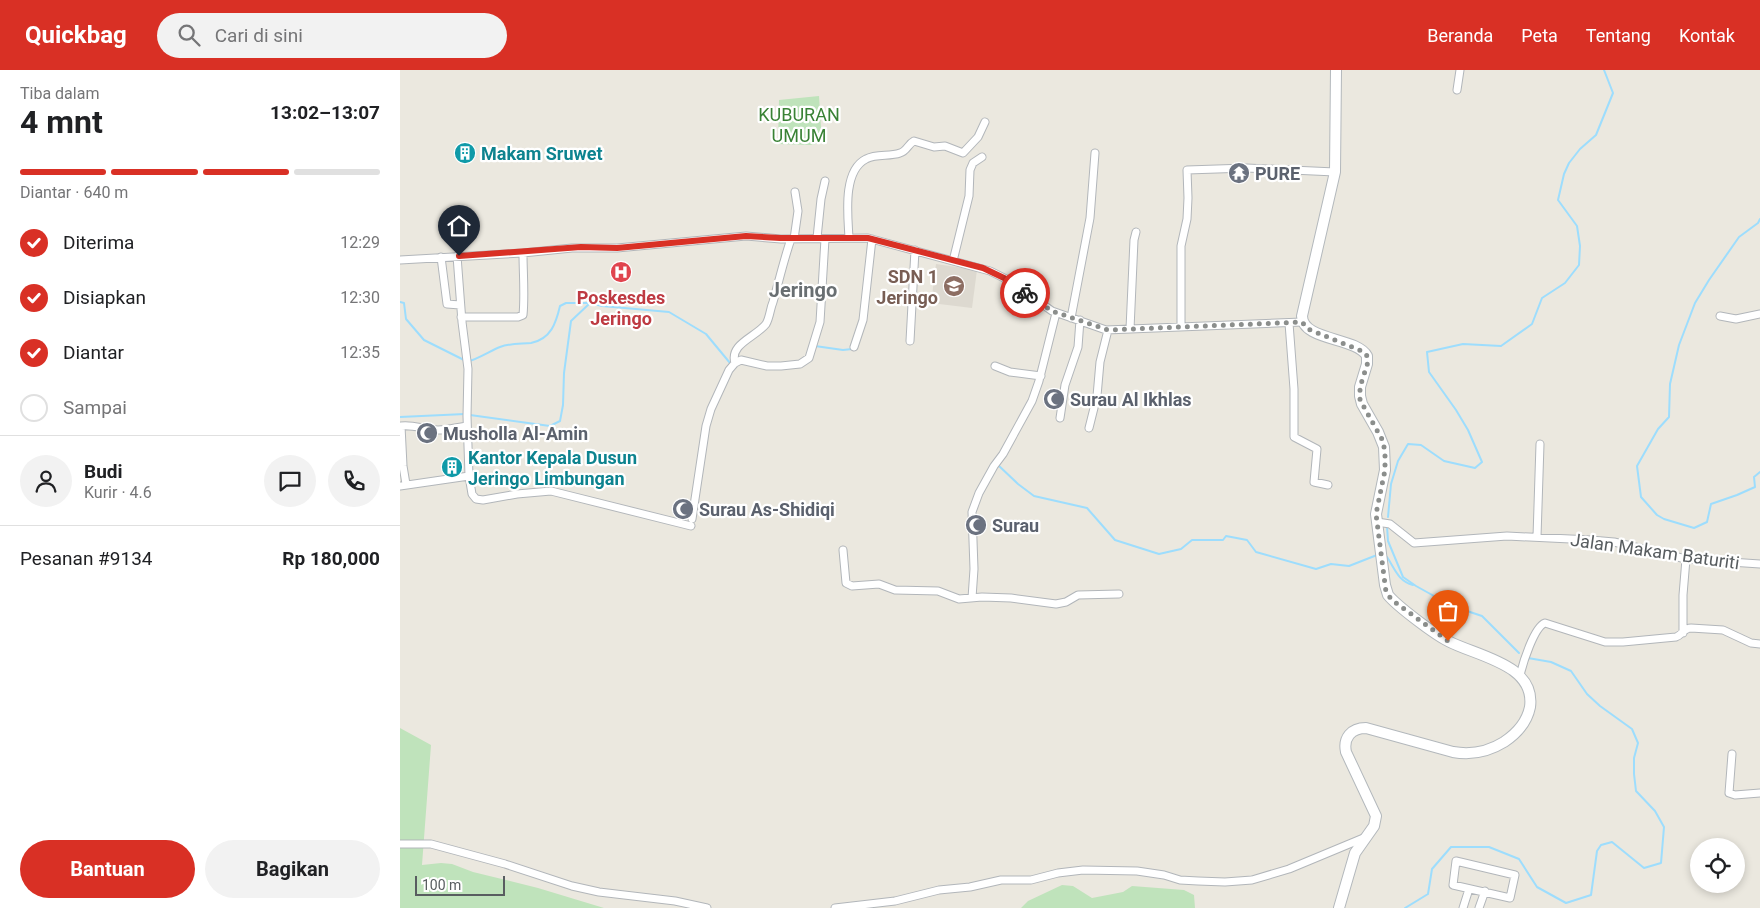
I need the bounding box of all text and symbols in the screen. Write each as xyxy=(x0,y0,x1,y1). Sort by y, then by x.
search box xyxy=(157,13,507,58)
text: Quickbag xyxy=(25,21,127,49)
icon: search xyxy=(175,21,203,49)
text: Cari di sini xyxy=(215,24,303,47)
text: Beranda xyxy=(1427,25,1493,46)
text: Peta xyxy=(1521,25,1558,46)
text: Tentang xyxy=(1586,25,1651,46)
text: Kontak xyxy=(1679,25,1735,46)
text: Tiba dalam xyxy=(20,84,99,103)
text: 13:02–13:07 xyxy=(270,101,380,124)
text: 4 mnt xyxy=(20,103,103,141)
park label: KUBURAN UMUM xyxy=(758,104,840,146)
building icon: Makam Sruwet xyxy=(453,141,477,165)
place label: Makam Sruwet xyxy=(481,143,603,164)
temple icon: PURE xyxy=(1227,161,1251,185)
place label: PURE xyxy=(1255,163,1300,184)
text: Diantar · 640 m xyxy=(20,183,128,202)
pin xyxy=(438,205,480,256)
icon: home xyxy=(445,212,473,240)
icon: check xyxy=(20,229,48,257)
text: Diterima xyxy=(63,231,134,254)
text: 12:29 xyxy=(340,233,380,252)
hospital icon: Poskesdes Jeringo xyxy=(609,260,633,284)
place label: SDN 1 Jeringo xyxy=(876,266,938,308)
courier xyxy=(1000,268,1050,318)
school or university icon: SDN 1 Jeringo xyxy=(942,274,966,298)
district label: Jeringo xyxy=(769,278,837,302)
icon: bike xyxy=(1011,279,1039,307)
icon: check xyxy=(20,284,48,312)
text: Disiapkan xyxy=(63,286,146,309)
place label: Poskesdes Jeringo xyxy=(577,287,665,329)
text: 12:30 xyxy=(340,288,380,307)
icon: check xyxy=(20,339,48,367)
text: Diantar xyxy=(63,341,124,364)
text: 12:35 xyxy=(340,343,380,362)
mosque icon: Surau Al Ikhlas xyxy=(1042,387,1066,411)
place label: Surau Al Ikhlas xyxy=(1070,389,1192,410)
text: Sampai xyxy=(63,396,127,419)
mosque icon: Musholla Al-Amin xyxy=(415,421,439,445)
place label: Musholla Al-Amin xyxy=(443,423,588,444)
place label: Kantor Kepala Dusun Jeringo Limbungan xyxy=(468,447,637,489)
button: person xyxy=(20,455,72,507)
button: chat xyxy=(264,455,316,507)
button: phone xyxy=(328,455,380,507)
building icon: Kantor Kepala Dusun Jeringo Limbungan xyxy=(440,455,464,479)
text: Budi xyxy=(84,460,123,483)
text: Kurir · 4.6 xyxy=(84,483,152,502)
mosque icon: Surau As-Shidiqi xyxy=(671,497,695,521)
place label: Surau As-Shidiqi xyxy=(699,499,835,520)
mosque icon: Surau xyxy=(964,513,988,537)
place label: Surau xyxy=(992,515,1039,536)
street label: Jalan Makam Baturiti xyxy=(1569,529,1741,573)
text: Pesanan #9134 xyxy=(20,547,153,570)
text: Rp 180,000 xyxy=(282,547,380,570)
pin xyxy=(1427,590,1469,641)
icon: bag xyxy=(1434,597,1462,625)
map controls xyxy=(1690,838,1745,893)
button: locate xyxy=(1690,838,1745,893)
button: Bantuan xyxy=(20,840,195,898)
button: Bagikan xyxy=(205,840,380,898)
scale bar xyxy=(415,873,505,896)
text: 100 m xyxy=(422,877,461,893)

